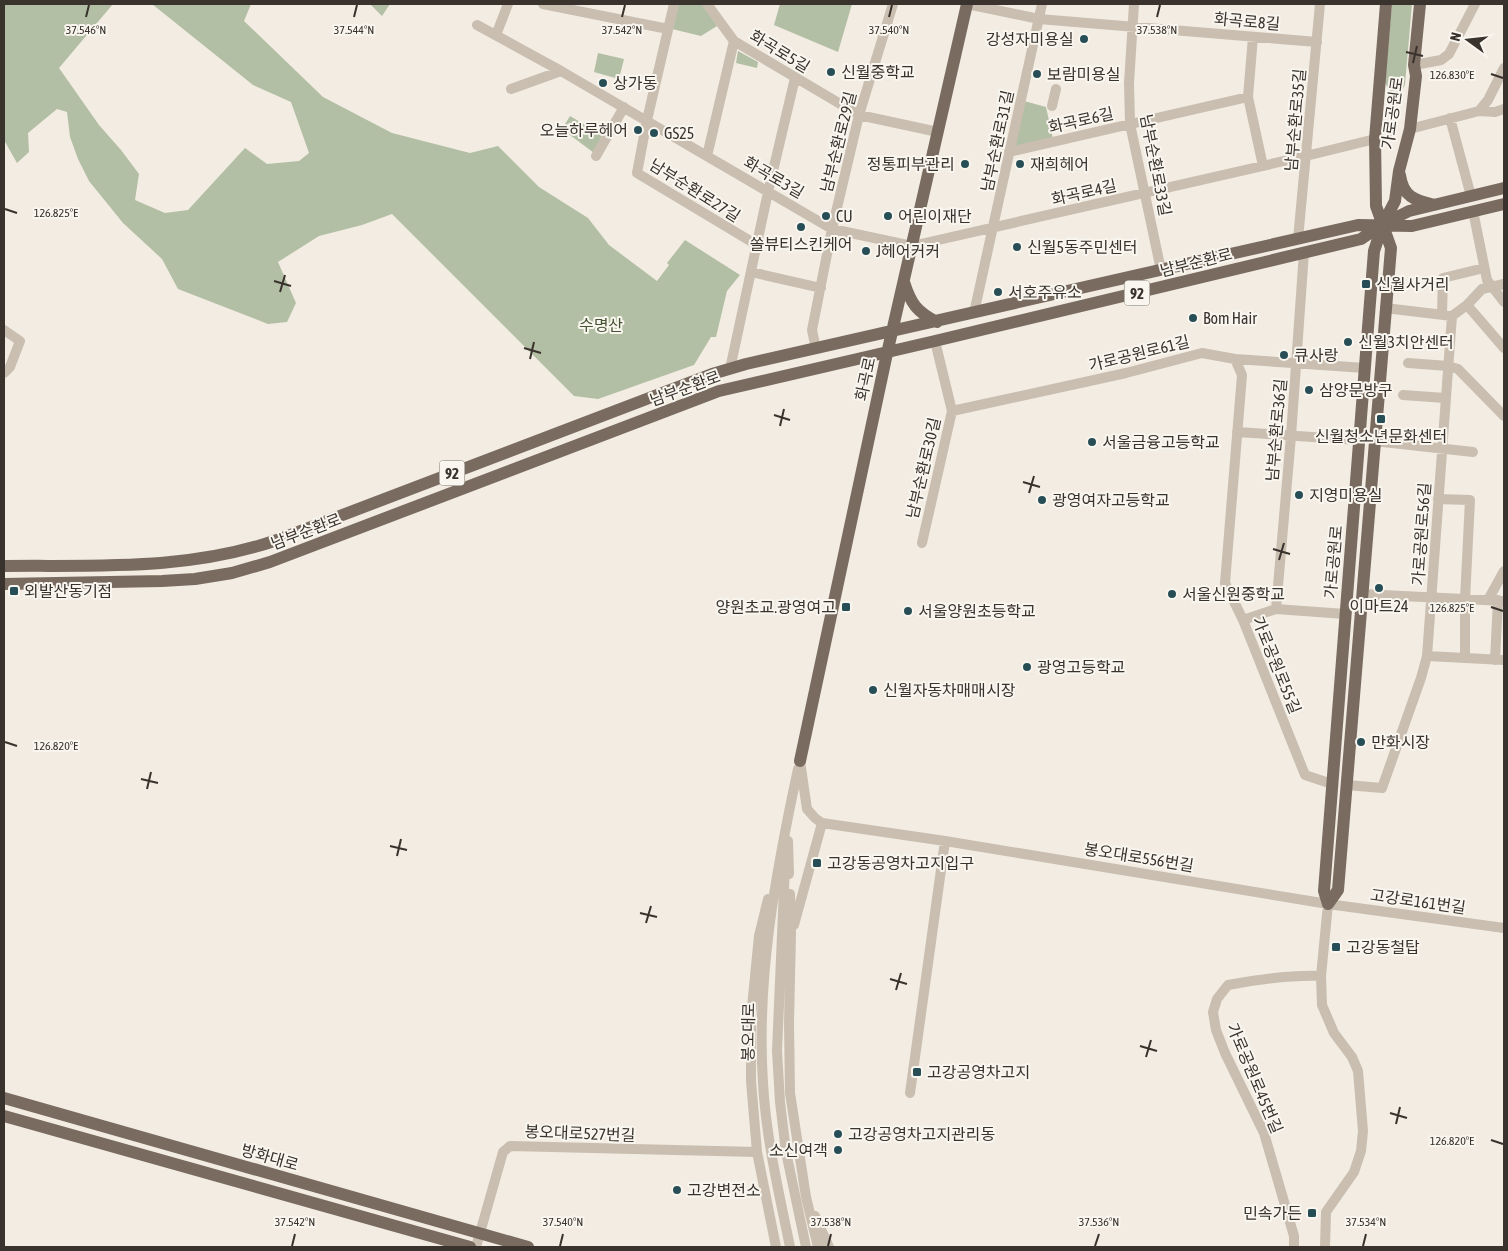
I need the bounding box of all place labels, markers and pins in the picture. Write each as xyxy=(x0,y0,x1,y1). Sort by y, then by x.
place label: 강성자미용실 xyxy=(986,30,1074,48)
marker: 강성자미용실 xyxy=(1078,33,1090,45)
place label: 신월중학교 xyxy=(841,63,915,81)
place label: 보람미용실 xyxy=(1047,65,1121,83)
marker: 신월중학교 xyxy=(825,66,837,78)
marker: 보람미용실 xyxy=(1031,68,1043,80)
place label: 상가동 xyxy=(613,74,657,92)
marker: 상가동 xyxy=(597,77,609,89)
place label: 오늘하루헤어 xyxy=(540,121,628,139)
marker: 오늘하루헤어 xyxy=(632,124,644,136)
place label: GS25 xyxy=(664,124,694,142)
marker: GS25 xyxy=(648,127,660,139)
place label: 정통피부관리 xyxy=(867,155,955,173)
place label: 재희헤어 xyxy=(1030,155,1089,173)
marker: 정통피부관리 xyxy=(959,158,971,170)
marker: 재희헤어 xyxy=(1014,158,1026,170)
place label: CU xyxy=(836,207,853,225)
place label: 어린이재단 xyxy=(898,207,972,225)
marker: CU xyxy=(820,210,832,222)
marker: 어린이재단 xyxy=(882,210,894,222)
marker: 쏠뷰티스킨케어 xyxy=(795,221,807,233)
place label: 쏠뷰티스킨케어 xyxy=(749,235,853,253)
place label: 신월5동주민센터 xyxy=(1027,238,1138,256)
marker: 신월5동주민센터 xyxy=(1011,241,1023,253)
place label: J헤어커커 xyxy=(876,242,940,260)
marker: J헤어커커 xyxy=(860,245,872,257)
place label: 신월사거리 xyxy=(1376,275,1450,293)
marker: 신월사거리 xyxy=(1360,278,1372,290)
place label: 서호주유소 xyxy=(1008,283,1082,301)
marker: 서호주유소 xyxy=(992,286,1004,298)
place label: Bom Hair xyxy=(1203,309,1257,327)
marker: Bom Hair xyxy=(1187,312,1199,324)
place label: 신월3치안센터 xyxy=(1358,333,1454,351)
marker: 신월3치안센터 xyxy=(1342,336,1354,348)
place label: 큐사랑 xyxy=(1294,346,1338,364)
marker: 큐사랑 xyxy=(1278,349,1290,361)
place label: 삼양문방구 xyxy=(1319,381,1393,399)
marker: 삼양문방구 xyxy=(1303,384,1315,396)
marker: 신월청소년문화센터 xyxy=(1375,413,1387,425)
place label: 신월청소년문화센터 xyxy=(1315,427,1447,445)
place label: 서울금융고등학교 xyxy=(1102,433,1220,451)
marker: 서울금융고등학교 xyxy=(1086,436,1098,448)
place label: 지영미용실 xyxy=(1309,486,1383,504)
marker: 지영미용실 xyxy=(1293,489,1305,501)
place label: 광영여자고등학교 xyxy=(1052,491,1170,509)
marker: 광영여자고등학교 xyxy=(1036,494,1048,506)
place label: 외발산동기점 xyxy=(24,582,112,600)
marker: 이마트24 xyxy=(1373,582,1385,594)
marker: 외발산동기점 xyxy=(8,585,20,597)
place label: 서울신원중학교 xyxy=(1182,585,1285,603)
marker: 서울신원중학교 xyxy=(1166,588,1178,600)
place label: 이마트24 xyxy=(1349,597,1409,615)
place label: 양원초교.광영여고 xyxy=(715,598,836,616)
marker: 양원초교.광영여고 xyxy=(840,601,852,613)
place label: 서울양원초등학교 xyxy=(918,602,1036,620)
marker: 서울양원초등학교 xyxy=(902,605,914,617)
place label: 광영고등학교 xyxy=(1037,658,1125,676)
marker: 광영고등학교 xyxy=(1021,661,1033,673)
place label: 신월자동차매매시장 xyxy=(883,681,1016,699)
marker: 신월자동차매매시장 xyxy=(867,684,879,696)
place label: 만화시장 xyxy=(1371,733,1430,751)
marker: 만화시장 xyxy=(1355,736,1367,748)
place label: 고강동공영차고지입구 xyxy=(827,854,974,872)
marker: 고강동공영차고지입구 xyxy=(811,857,823,869)
place label: 고강동철탑 xyxy=(1346,938,1420,956)
marker: 고강동철탑 xyxy=(1330,941,1342,953)
place label: 고강공영차고지 xyxy=(927,1063,1030,1081)
marker: 고강공영차고지 xyxy=(911,1066,923,1078)
place label: 고강공영차고지관리동 xyxy=(848,1125,995,1143)
marker: 고강공영차고지관리동 xyxy=(832,1128,844,1140)
place label: 소신여객 xyxy=(769,1141,828,1159)
marker: 소신여객 xyxy=(832,1144,844,1156)
place label: 고강변전소 xyxy=(687,1181,761,1199)
marker: 고강변전소 xyxy=(671,1184,683,1196)
place label: 민속가든 xyxy=(1243,1204,1302,1222)
marker: 민속가든 xyxy=(1306,1207,1318,1219)

